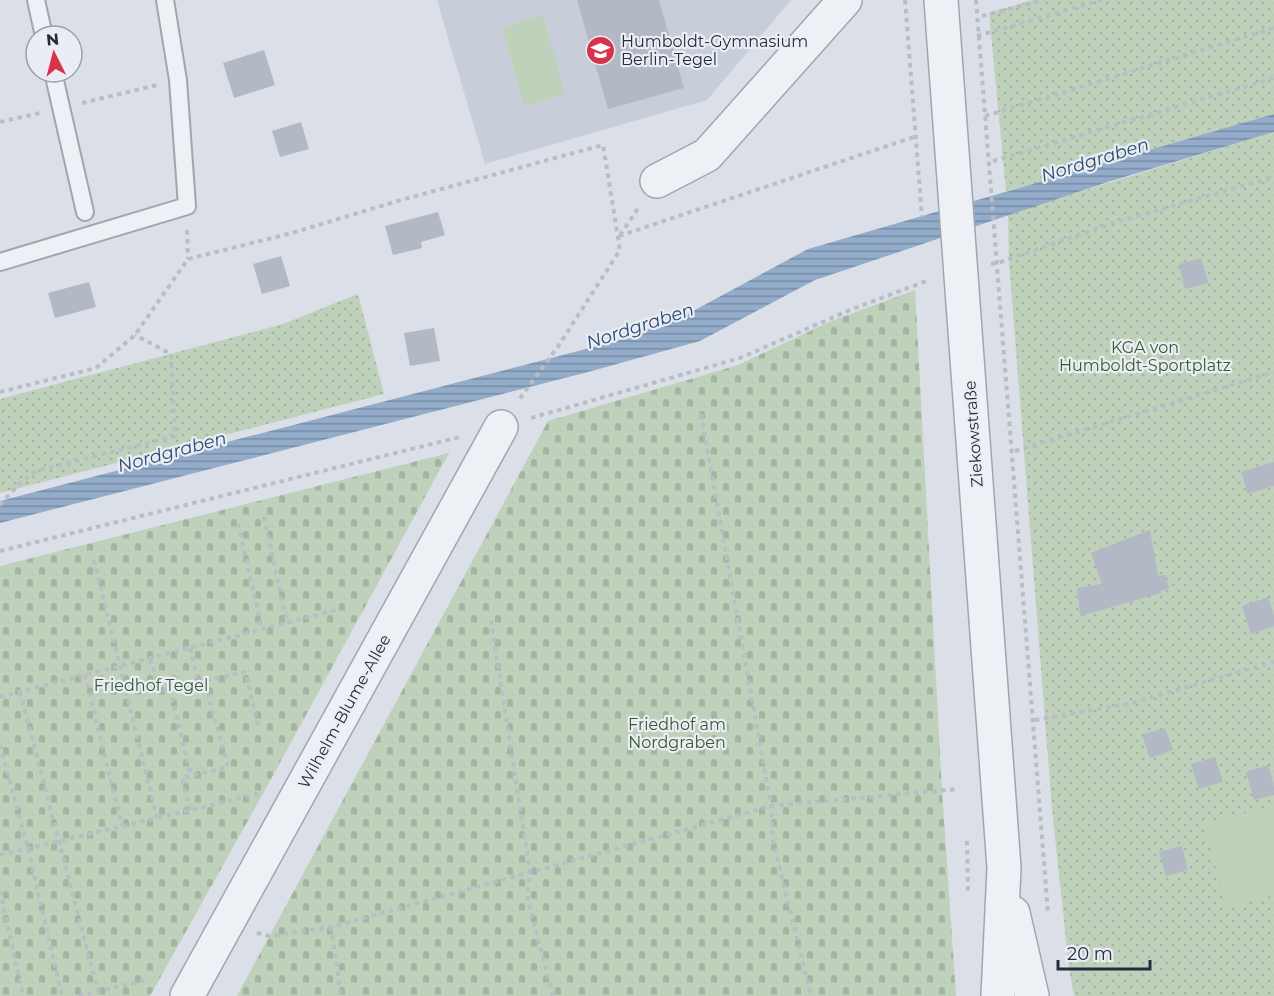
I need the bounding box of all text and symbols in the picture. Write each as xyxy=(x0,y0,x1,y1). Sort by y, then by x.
north arrow xyxy=(24,24,84,84)
text: N xyxy=(45,29,60,50)
place label: Humboldt-Gymnasium Berlin-Tegel xyxy=(621,32,808,69)
school or university icon: Humboldt-Gymnasium Berlin-Tegel xyxy=(584,34,616,66)
water label: Nordgraben xyxy=(1038,133,1152,187)
water label: Nordgraben xyxy=(583,298,697,354)
park label: KGA von Humboldt-Sportplatz xyxy=(1059,338,1231,375)
street label: Ziekowstraße xyxy=(960,380,987,488)
water label: Nordgraben xyxy=(115,427,229,477)
street label: Wilhelm-Blume-Allee xyxy=(294,631,395,792)
park label: Friedhof Tegel xyxy=(94,676,208,695)
park label: Friedhof am Nordgraben xyxy=(628,715,726,752)
scale bar xyxy=(1058,933,1150,971)
text: 20 m xyxy=(1067,943,1113,965)

